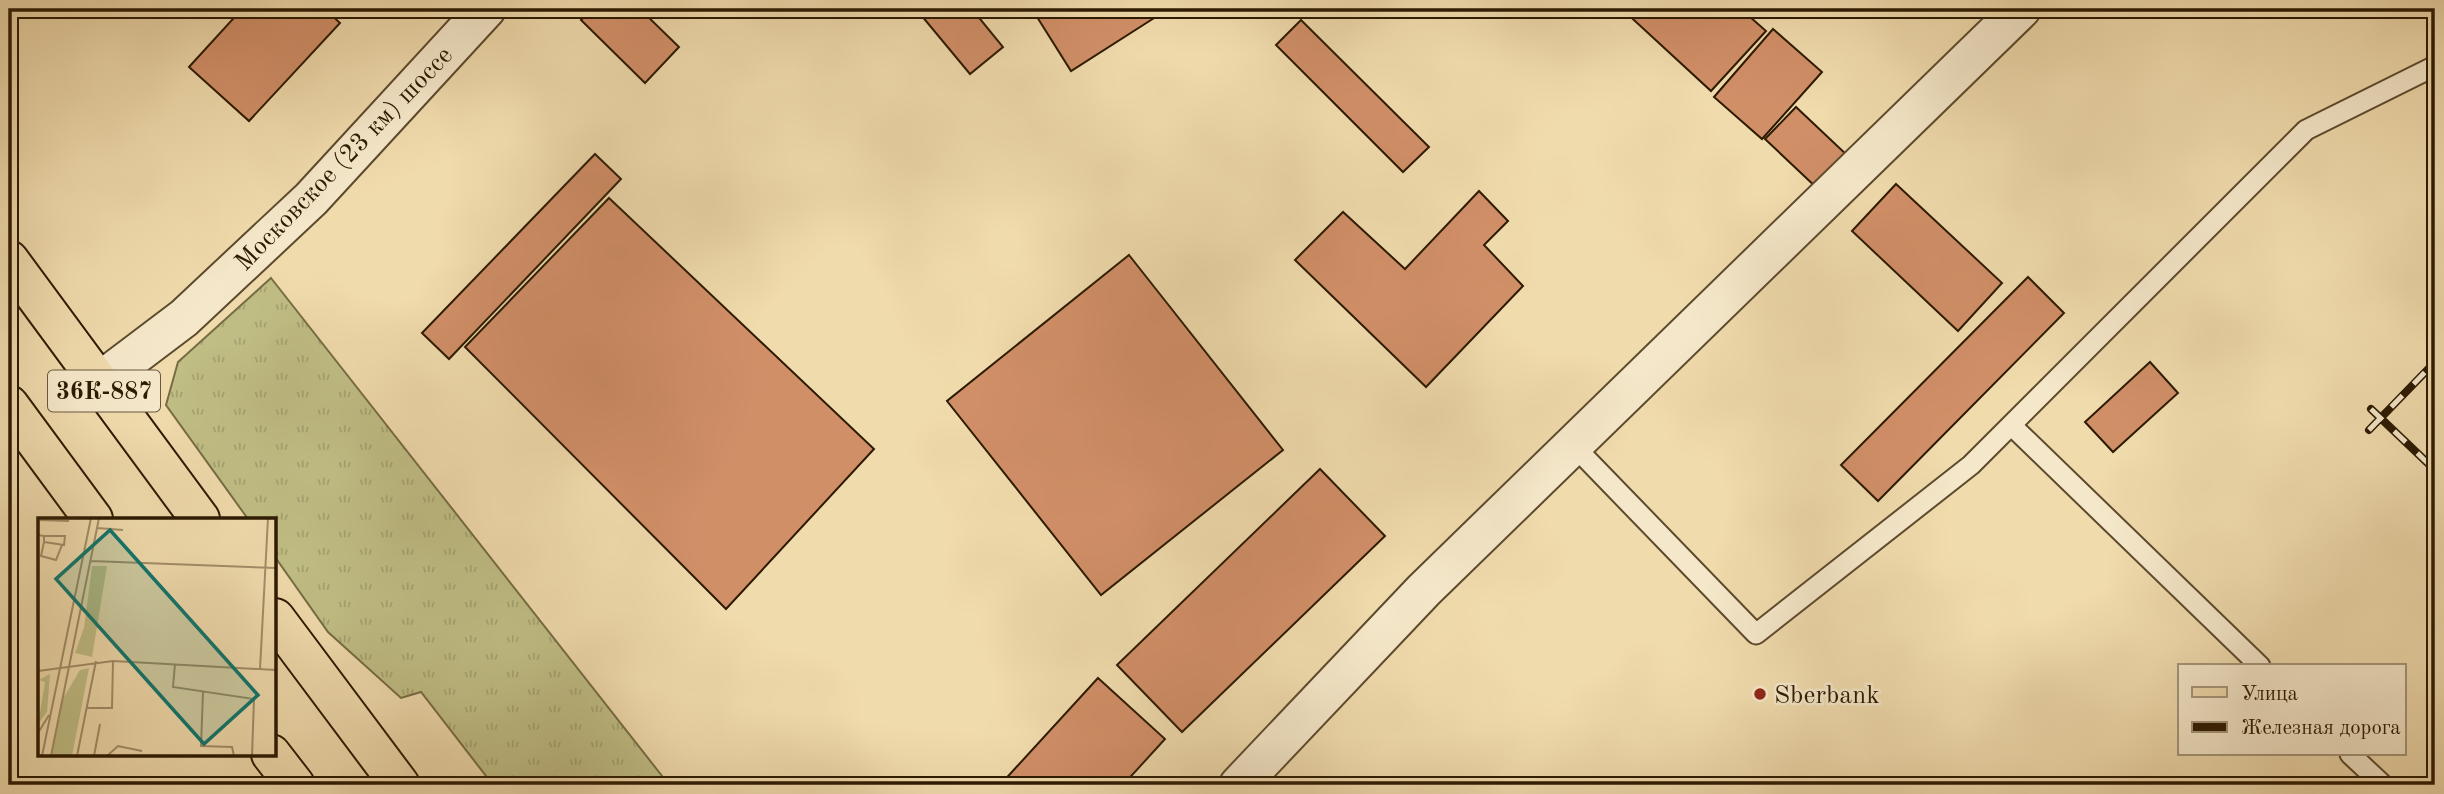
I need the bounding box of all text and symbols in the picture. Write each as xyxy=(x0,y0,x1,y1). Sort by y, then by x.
street label: Московское (23 км) шоссе xyxy=(231,42,458,276)
road number: 36К-887 xyxy=(48,370,160,412)
inset map xyxy=(38,518,276,756)
legend xyxy=(2178,664,2406,756)
place label: Sberbank xyxy=(1774,683,1880,709)
text: Улица xyxy=(2241,684,2298,705)
marker: Sberbank xyxy=(1752,686,1768,702)
text: Железная дорога xyxy=(2241,718,2401,739)

